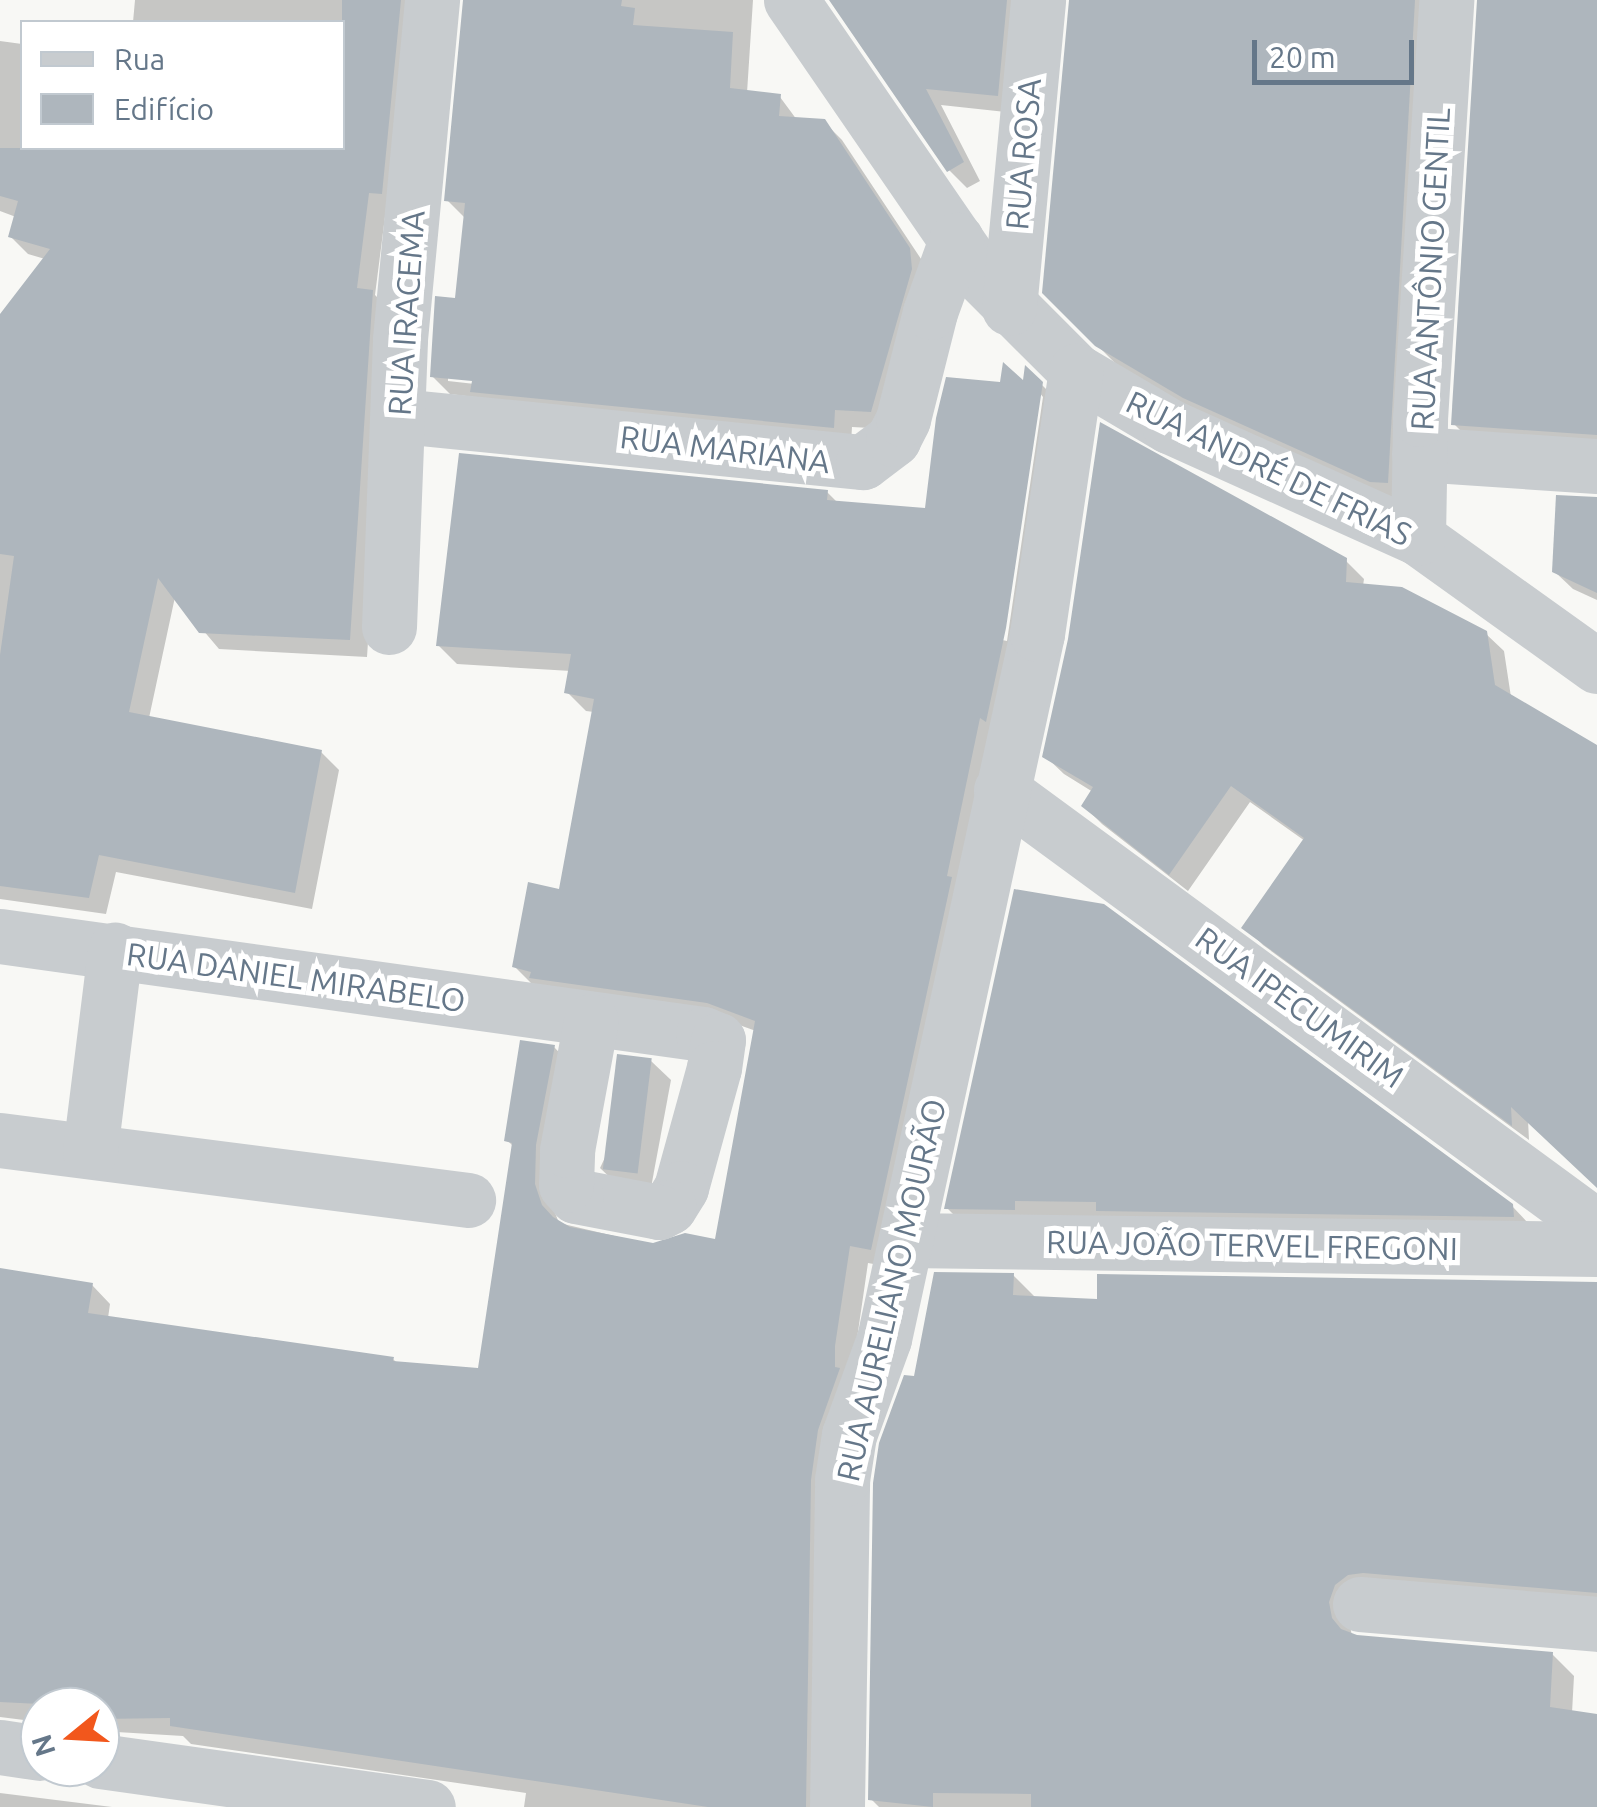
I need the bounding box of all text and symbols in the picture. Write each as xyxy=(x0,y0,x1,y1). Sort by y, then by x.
legend xyxy=(20,20,345,150)
scale bar xyxy=(1257,20,1420,82)
text: 20 m xyxy=(1269,40,1336,74)
text: Rua xyxy=(114,42,165,76)
street label: RUA ROSA xyxy=(997,77,1049,231)
text: Edifício xyxy=(114,92,214,126)
street label: RUA ANTÔNIO GENTIL xyxy=(1402,107,1458,431)
street label: RUA IRACEMA xyxy=(380,209,432,417)
street label: RUA ANDRÉ DE FRIAS xyxy=(1120,382,1418,554)
street label: RUA MARIANA xyxy=(618,417,832,481)
street label: RUA IPECUMIRIM xyxy=(1188,919,1412,1095)
street label: RUA DANIEL MIRABELO xyxy=(124,934,468,1020)
street label: RUA AURELIANO MOURÃO xyxy=(828,1095,954,1485)
street label: RUA JOÃO TERVEL FREGONI xyxy=(1046,1222,1458,1268)
north arrow xyxy=(20,1687,120,1787)
text: N xyxy=(25,1731,61,1761)

